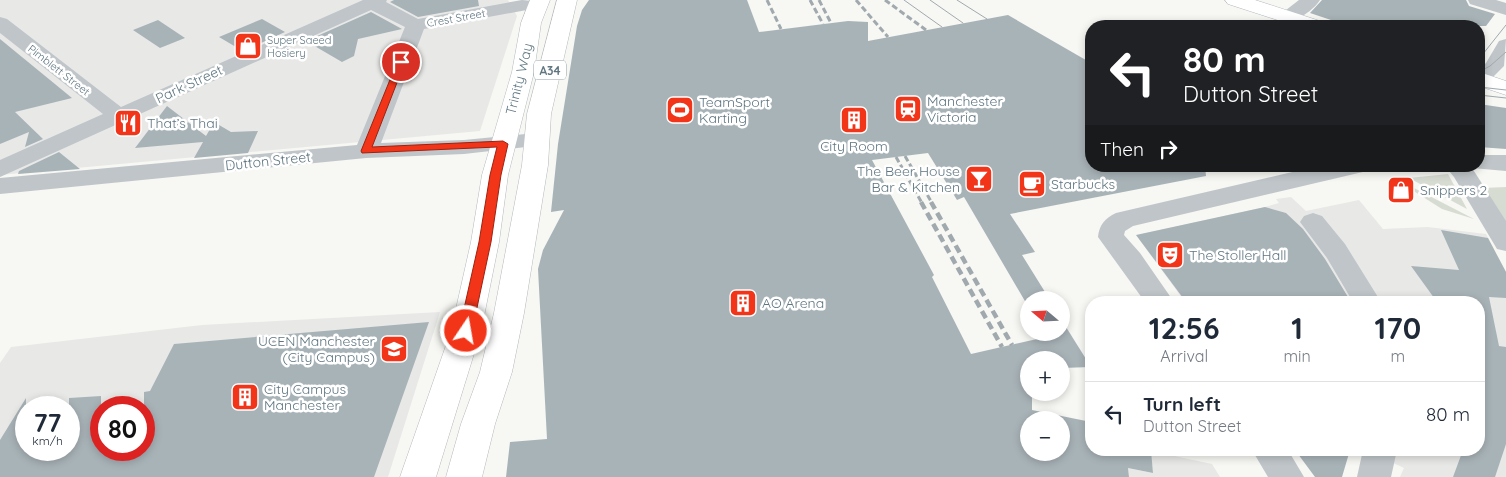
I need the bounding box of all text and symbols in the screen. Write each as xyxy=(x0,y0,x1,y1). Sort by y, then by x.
street label: Crest Street xyxy=(426,6,487,30)
shop icon: Super Saeed Hosiery xyxy=(233,31,263,61)
place label: Super Saeed Hosiery xyxy=(267,33,332,60)
text: 80 m xyxy=(1183,37,1266,81)
icon: left xyxy=(1100,40,1165,105)
street label: Pimblett Street xyxy=(25,41,93,99)
pin xyxy=(380,41,422,83)
street label: Trinity Way xyxy=(501,41,537,117)
icon: arrive xyxy=(387,48,415,76)
road number: A34 xyxy=(534,60,566,80)
street label: Park Street xyxy=(153,61,226,107)
text: Dutton Street xyxy=(1183,80,1318,108)
place label: Manchester Victoria xyxy=(927,92,1003,126)
place label: TeamSport Karting xyxy=(699,93,770,127)
station icon: Manchester Victoria xyxy=(893,94,923,124)
sports icon: TeamSport Karting xyxy=(665,95,695,125)
building icon: City Room xyxy=(839,105,869,135)
restaurant icon: That’s Thai xyxy=(113,108,143,138)
place label: That’s Thai xyxy=(147,114,218,132)
icon: right xyxy=(1154,135,1182,163)
place label: City Room xyxy=(820,137,888,155)
text: Then xyxy=(1100,137,1144,161)
street label: Dutton Street xyxy=(224,148,312,174)
place label: The Beer House Bar & Kitchen xyxy=(857,162,960,196)
bar icon: The Beer House Bar & Kitchen xyxy=(964,164,994,194)
cafe icon: Starbucks xyxy=(1017,169,1047,199)
place label: Starbucks xyxy=(1051,175,1115,193)
shop icon: Snippers 2 xyxy=(1386,175,1416,205)
place label: Snippers 2 xyxy=(1420,181,1488,199)
theatre icon: The Stoller Hall xyxy=(1155,240,1185,270)
place label: The Stoller Hall xyxy=(1189,246,1287,264)
building icon: AO Arena xyxy=(728,288,758,318)
north arrow xyxy=(1020,291,1070,341)
map controls xyxy=(1020,291,1070,461)
place label: AO Arena xyxy=(762,294,824,312)
position arrow xyxy=(439,304,491,356)
text: 12:56 xyxy=(1149,309,1220,347)
text: 1 xyxy=(1291,309,1303,347)
text: 170 xyxy=(1375,309,1421,347)
place label: UCEN Manchester (City Campus) xyxy=(258,332,376,366)
school or university icon: UCEN Manchester (City Campus) xyxy=(379,334,409,364)
text: Arrival xyxy=(1160,346,1208,366)
text: min xyxy=(1283,346,1311,366)
text: m xyxy=(1391,346,1405,366)
button: + xyxy=(1020,351,1070,401)
place label: City Campus Manchester xyxy=(264,380,346,414)
building icon: City Campus Manchester xyxy=(230,382,260,412)
text: Turn left xyxy=(1143,392,1221,416)
speed limit sign: 80 xyxy=(90,396,155,461)
icon: left xyxy=(1100,400,1128,428)
text: 80 m xyxy=(1426,402,1470,426)
text: 77 xyxy=(34,407,61,438)
button: − xyxy=(1020,411,1070,461)
text: Dutton Street xyxy=(1143,416,1241,436)
text: km/h xyxy=(32,433,63,448)

